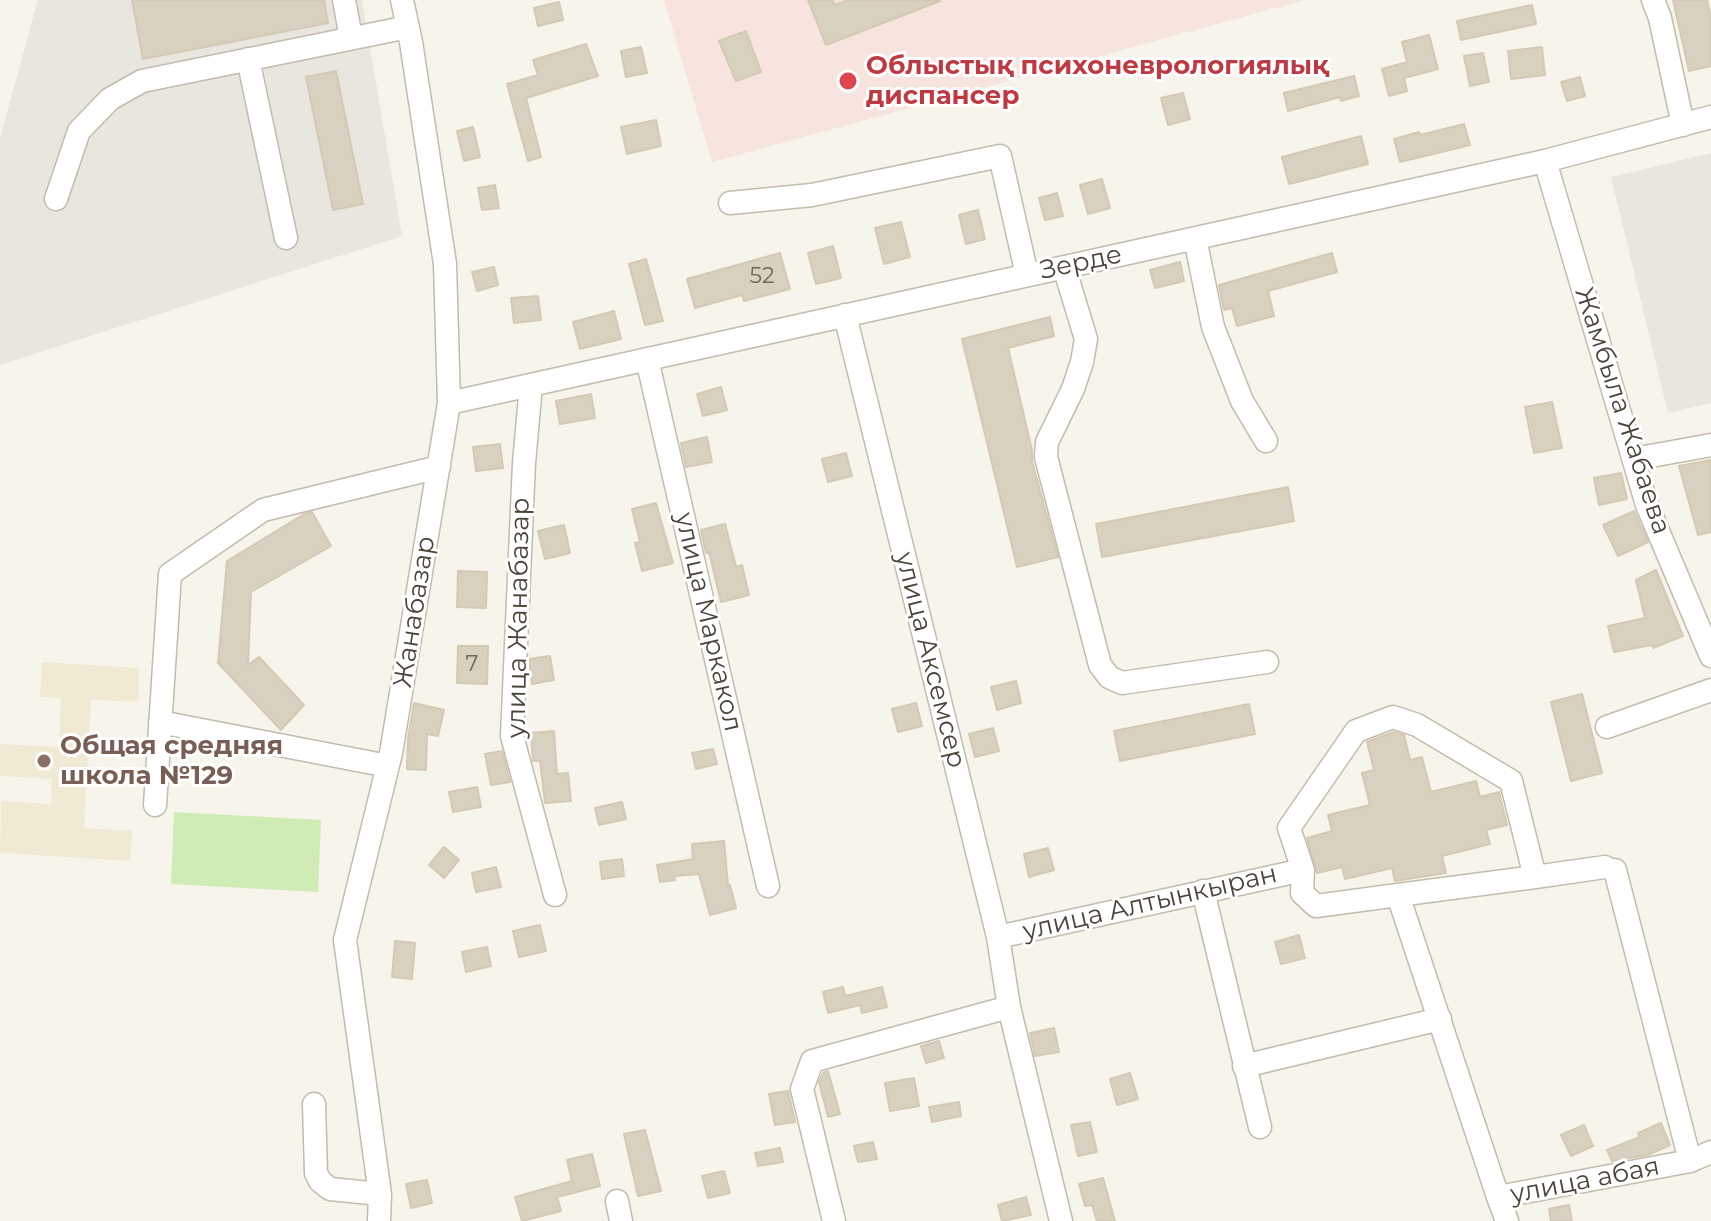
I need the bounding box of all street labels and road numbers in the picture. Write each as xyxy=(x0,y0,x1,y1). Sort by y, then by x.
street label: Зерде xyxy=(1037,239,1125,287)
street label: Жамбыла Жабаева xyxy=(1567,284,1677,538)
street label: улица Жанабазар xyxy=(501,497,537,739)
street label: улица Маркакол xyxy=(668,510,748,734)
street label: Жанабазар xyxy=(388,534,442,690)
street label: улица Аксемсер xyxy=(888,549,972,771)
street label: улица Алтынкыран xyxy=(1020,859,1280,947)
street label: улица абая xyxy=(1508,1151,1662,1211)

